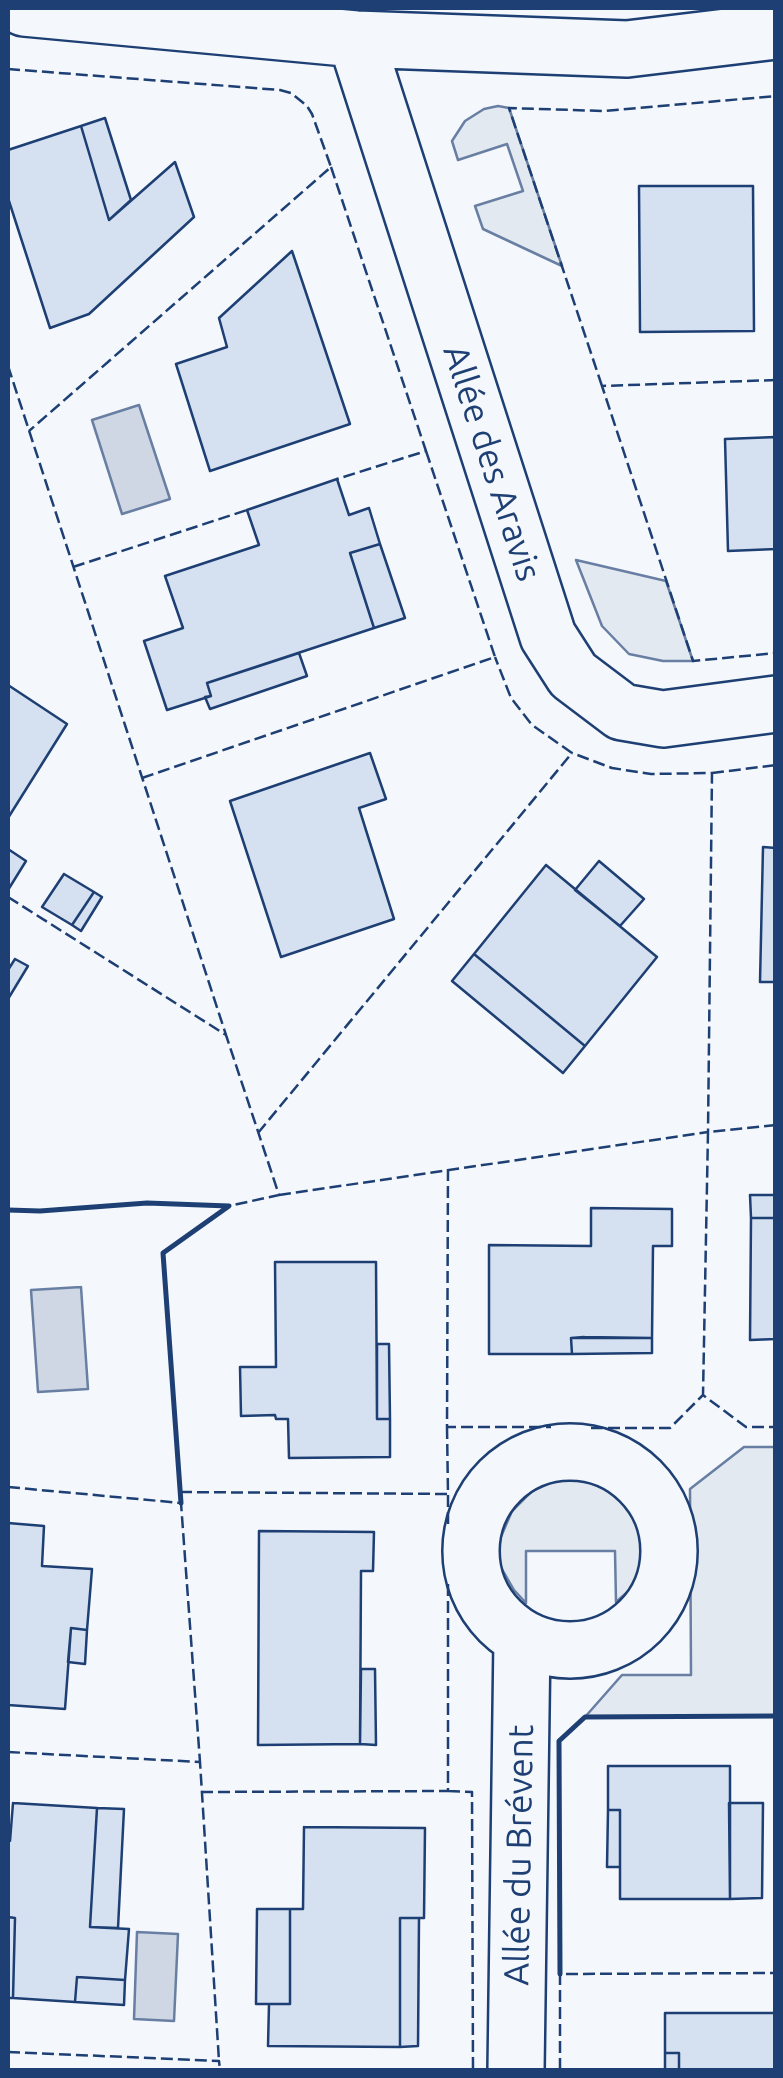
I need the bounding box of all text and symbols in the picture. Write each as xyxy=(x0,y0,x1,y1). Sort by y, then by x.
street label: Allée des Aravis xyxy=(434,340,550,586)
street label: Allée du Brévent xyxy=(496,1724,542,1986)

